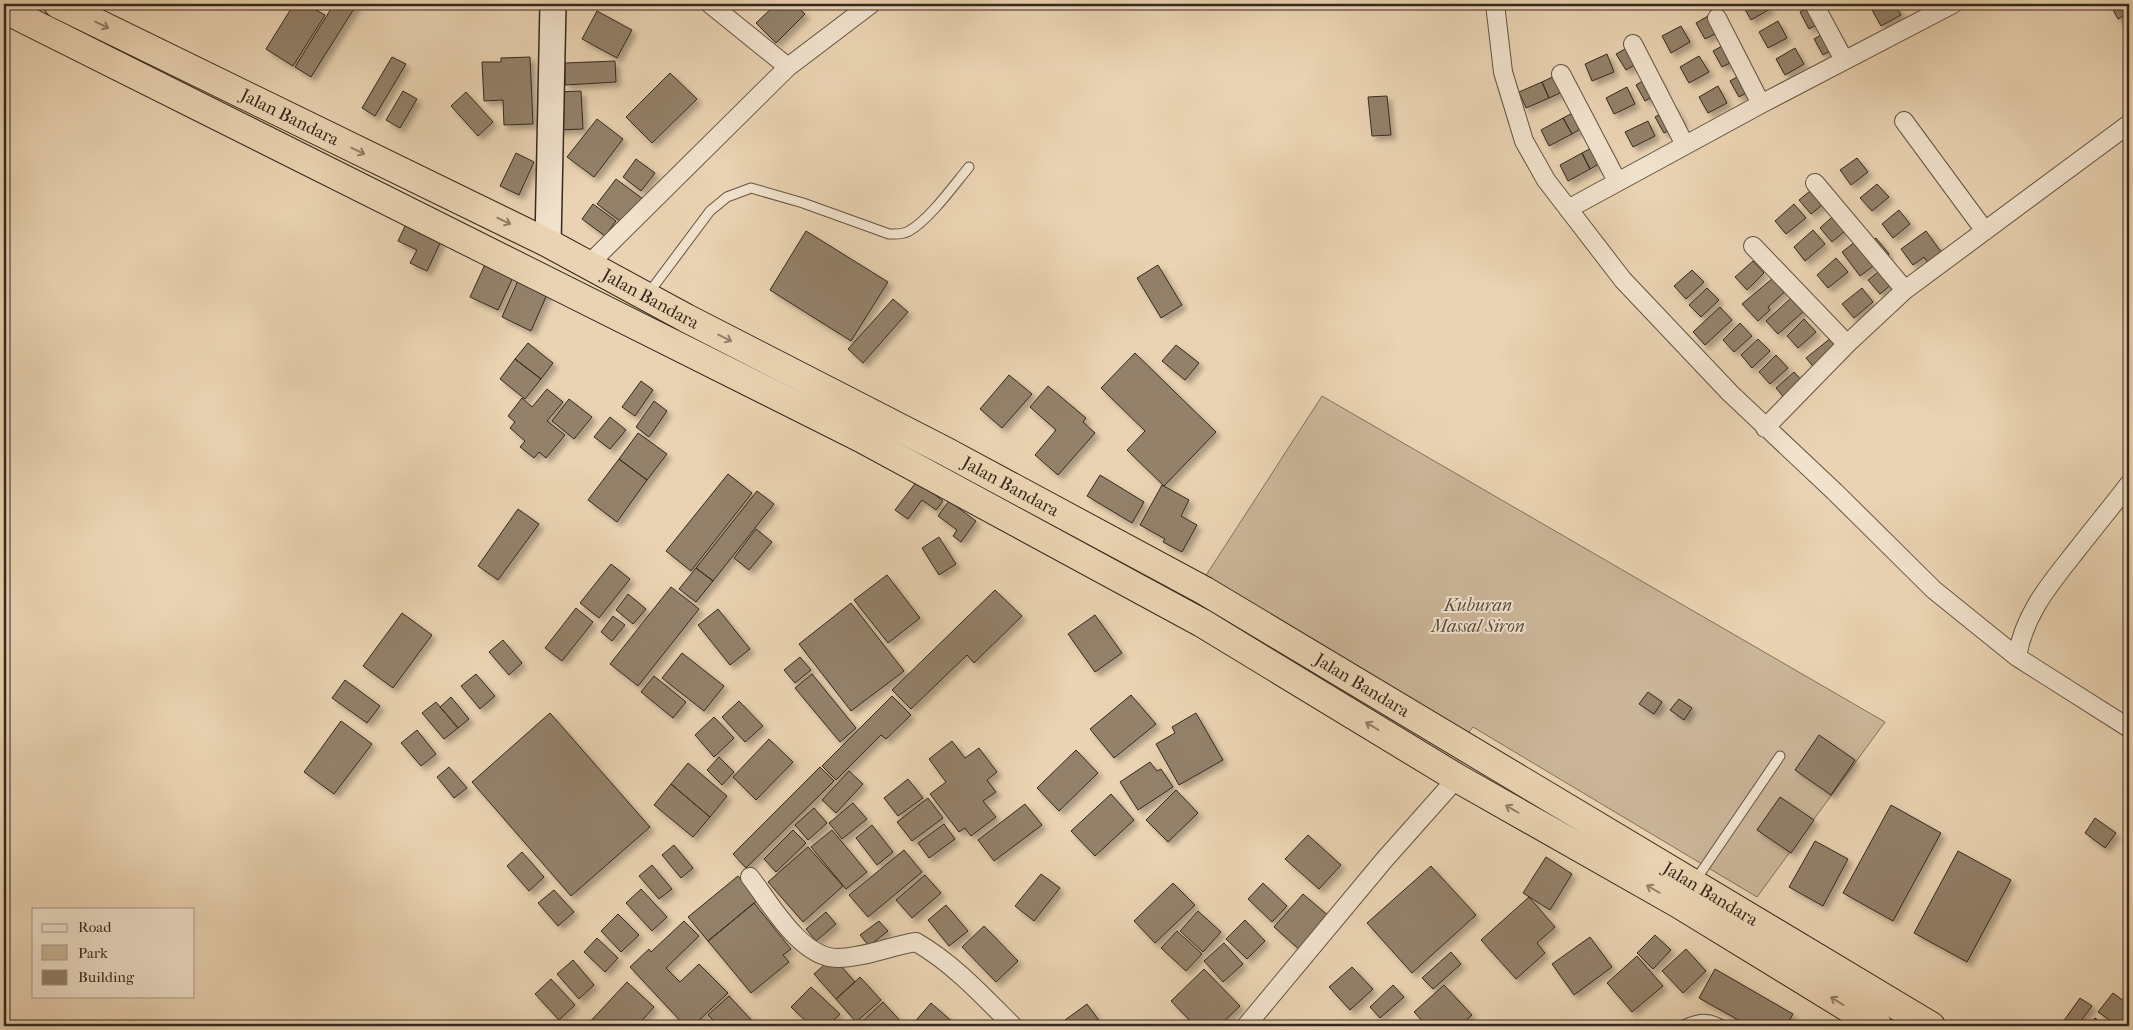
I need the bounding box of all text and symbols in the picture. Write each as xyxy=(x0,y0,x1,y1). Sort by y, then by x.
one-way arrow xyxy=(94,21,109,30)
street label: Jalan Bandara xyxy=(235,84,343,151)
one-way arrow xyxy=(350,146,365,156)
one-way arrow xyxy=(496,217,511,227)
street label: Jalan Bandara xyxy=(597,264,703,334)
one-way arrow xyxy=(717,334,732,343)
street label: Jalan Bandara xyxy=(957,451,1063,522)
park label: Kuburan Massal Siron xyxy=(1429,595,1525,637)
street label: Jalan Bandara xyxy=(1309,648,1414,722)
one-way arrow xyxy=(1365,721,1379,731)
one-way arrow xyxy=(1505,803,1519,813)
street label: Jalan Bandara xyxy=(1657,857,1762,931)
one-way arrow xyxy=(1645,884,1660,894)
legend xyxy=(32,908,195,998)
text: Road xyxy=(78,918,112,936)
text: Park xyxy=(78,944,108,962)
text: Building xyxy=(78,968,135,986)
one-way arrow xyxy=(1830,995,1844,1005)

